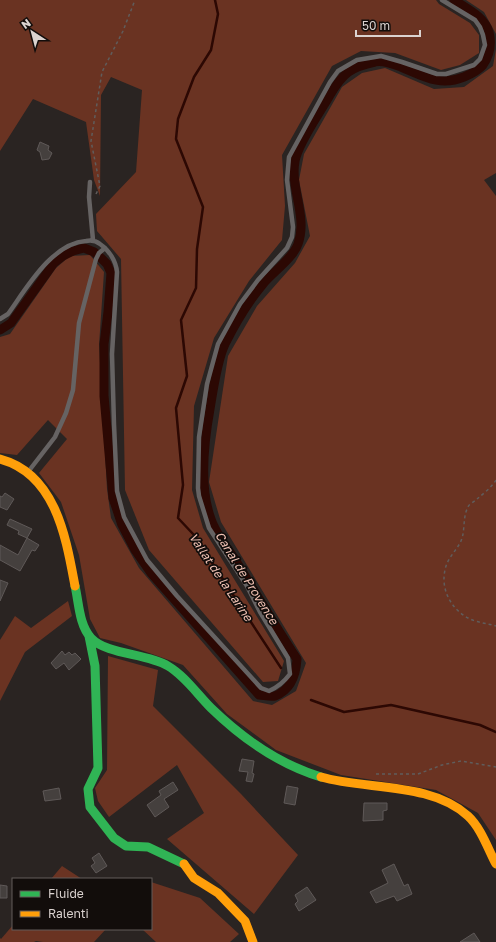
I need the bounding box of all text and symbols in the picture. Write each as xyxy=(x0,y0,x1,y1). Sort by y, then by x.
north arrow xyxy=(12,12,52,52)
scale bar xyxy=(356,12,420,38)
text: N xyxy=(19,16,33,31)
text: 50 m xyxy=(362,18,390,33)
water label: Canal de Provence xyxy=(212,529,282,628)
water label: Vallat de la Larine xyxy=(186,530,257,625)
legend xyxy=(12,878,152,930)
text: Fluide xyxy=(48,886,84,901)
text: Ralenti xyxy=(48,906,89,921)

